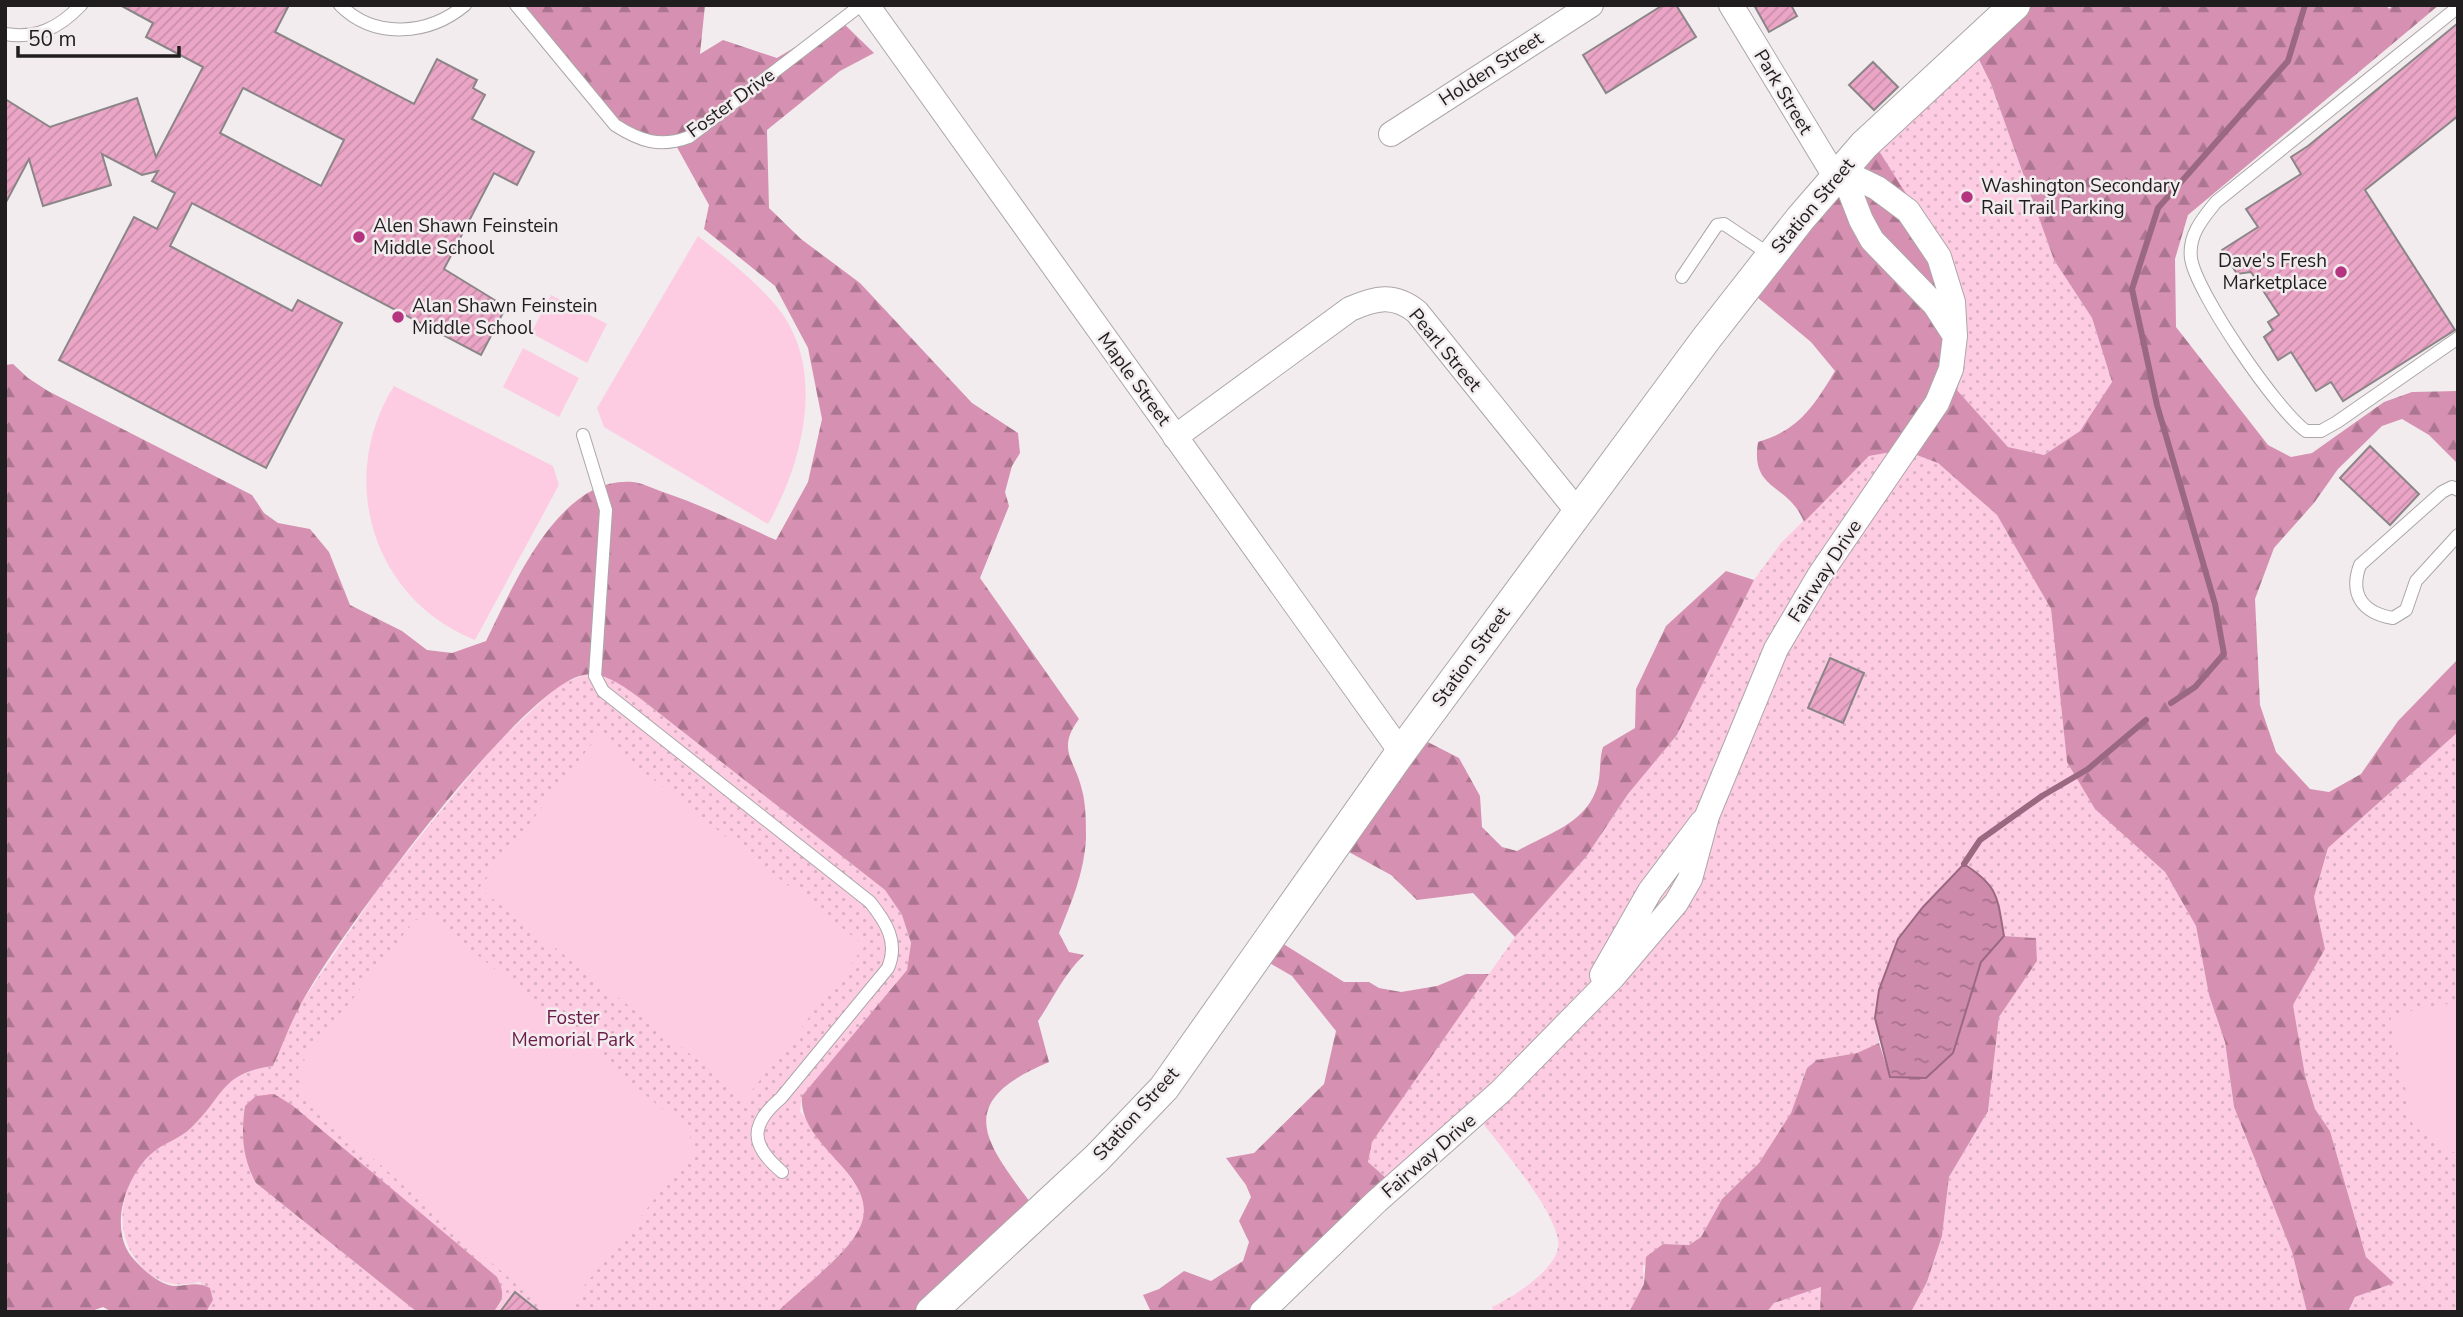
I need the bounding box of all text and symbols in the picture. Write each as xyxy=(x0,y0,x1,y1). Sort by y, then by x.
scale bar xyxy=(18,14,178,58)
text: 50 m xyxy=(28,25,77,53)
street label: Holden Street xyxy=(1434,25,1548,112)
street label: Park Street xyxy=(1747,45,1819,140)
street label: Foster Drive xyxy=(682,62,780,144)
street label: Station Street xyxy=(1765,152,1861,259)
place label: Washington Secondary Rail Trail Parking xyxy=(1981,173,2180,221)
marker: Washington Secondary Rail Trail Parking xyxy=(1959,189,1975,205)
place label: Alen Shawn Feinstein Middle School xyxy=(373,213,559,261)
marker: Alen Shawn Feinstein Middle School xyxy=(351,229,367,245)
place label: Dave's Fresh Marketplace xyxy=(2218,248,2327,296)
marker: Dave's Fresh Marketplace xyxy=(2333,264,2349,280)
place label: Alan Shawn Feinstein Middle School xyxy=(412,293,598,341)
street label: Pearl Street xyxy=(1403,303,1488,397)
marker: Alan Shawn Feinstein Middle School xyxy=(390,309,406,325)
street label: Maple Street xyxy=(1091,327,1177,431)
street label: Fairway Drive xyxy=(1782,515,1868,627)
street label: Station Street xyxy=(1426,602,1516,712)
park label: Foster Memorial Park xyxy=(512,1005,635,1053)
street label: Station Street xyxy=(1087,1061,1185,1166)
street label: Fairway Drive xyxy=(1376,1108,1482,1204)

